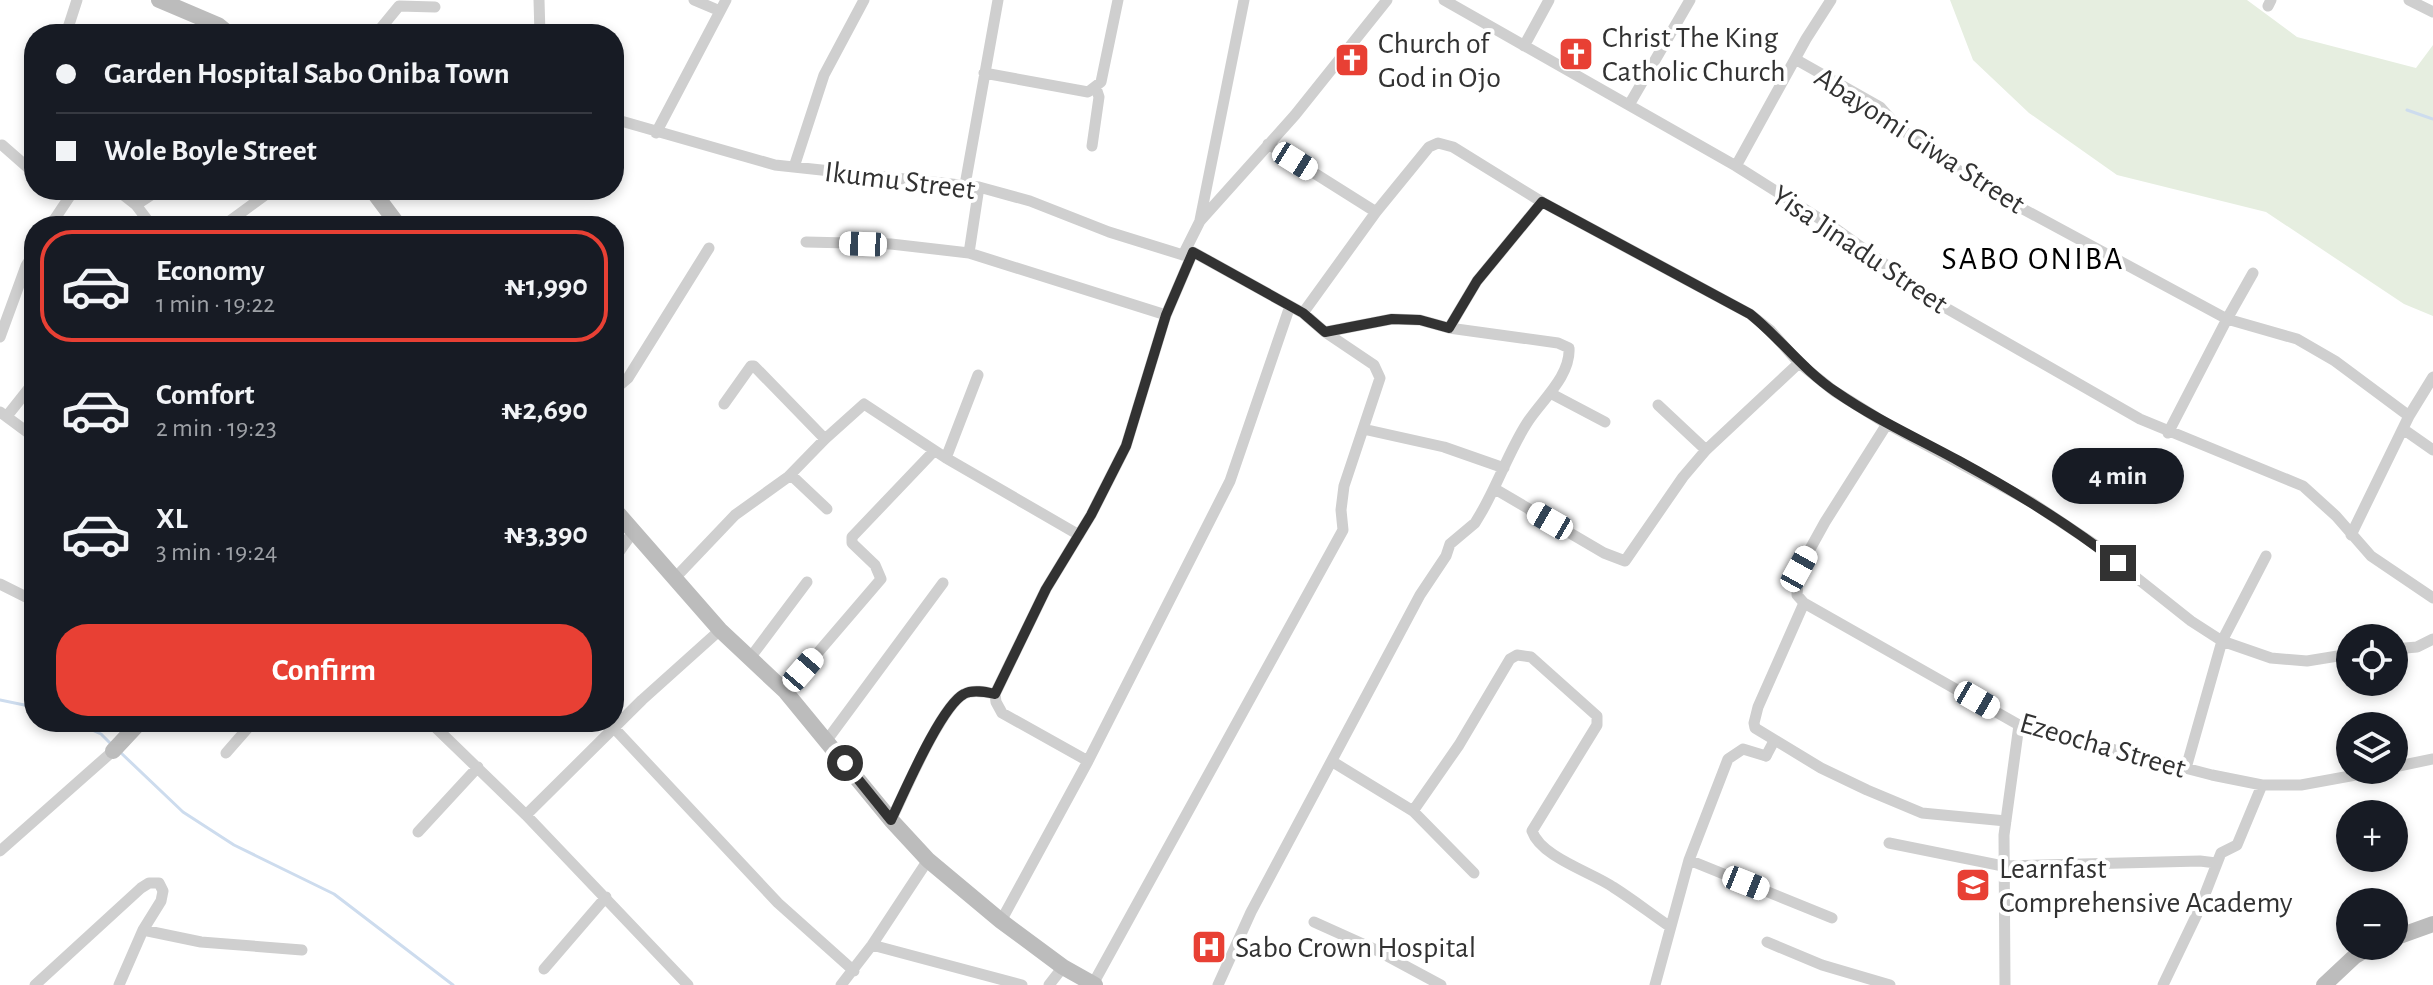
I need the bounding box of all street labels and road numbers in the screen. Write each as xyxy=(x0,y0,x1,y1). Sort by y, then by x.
street label: Abayomi Giwa Street xyxy=(1809,62,2030,220)
street label: Ikumu Street xyxy=(823,157,977,205)
street label: Yisa Jinadu Street xyxy=(1766,180,1953,320)
street label: Ezeocha Street xyxy=(2016,708,2189,784)

